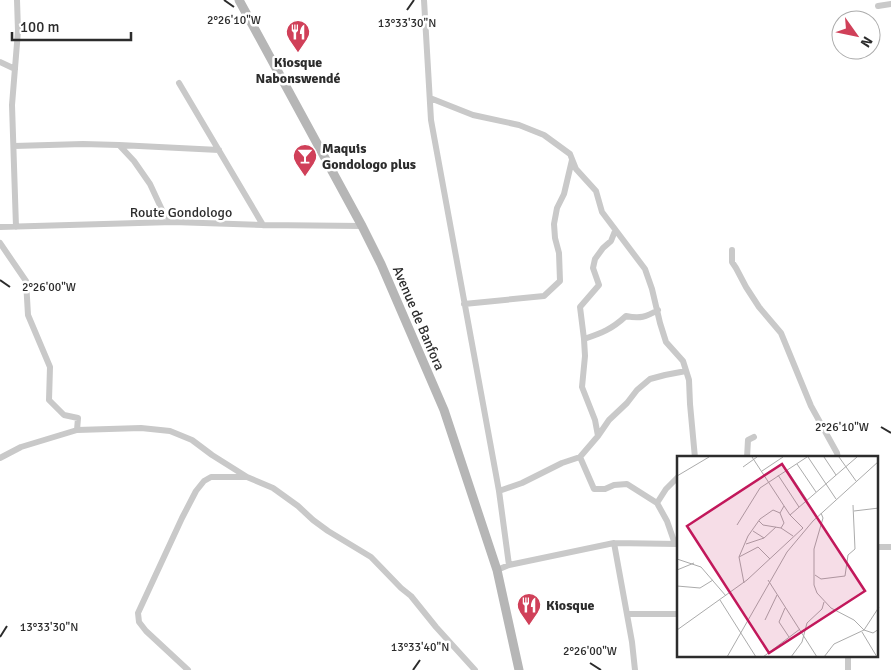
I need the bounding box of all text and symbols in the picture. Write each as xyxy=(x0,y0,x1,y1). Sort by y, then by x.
scale bar xyxy=(12,10,131,42)
north arrow xyxy=(831,10,881,60)
text: 2°26'10"W xyxy=(207,13,261,28)
text: 13°33'30"N xyxy=(378,16,436,31)
text: 100 m xyxy=(20,18,60,36)
restaurant icon: Kiosque Nabonswendé xyxy=(285,19,311,53)
text: N xyxy=(857,33,876,51)
place label: Kiosque Nabonswendé xyxy=(255,54,341,87)
place label: Maquis Gondologo plus xyxy=(322,140,416,173)
bar icon: Maquis Gondologo plus xyxy=(292,143,318,177)
street label: Route Gondologo xyxy=(130,204,232,221)
street label: Avenue de Banfora xyxy=(389,264,448,373)
text: 2°26'00"W xyxy=(22,280,76,295)
text: 2°26'10"W xyxy=(815,420,869,435)
inset map xyxy=(677,456,878,658)
restaurant icon: Kiosque xyxy=(516,592,542,626)
place label: Kiosque xyxy=(546,597,595,614)
text: 13°33'30"N xyxy=(20,620,78,635)
text: 13°33'40"N xyxy=(391,640,449,655)
text: 2°26'00"W xyxy=(563,644,617,659)

